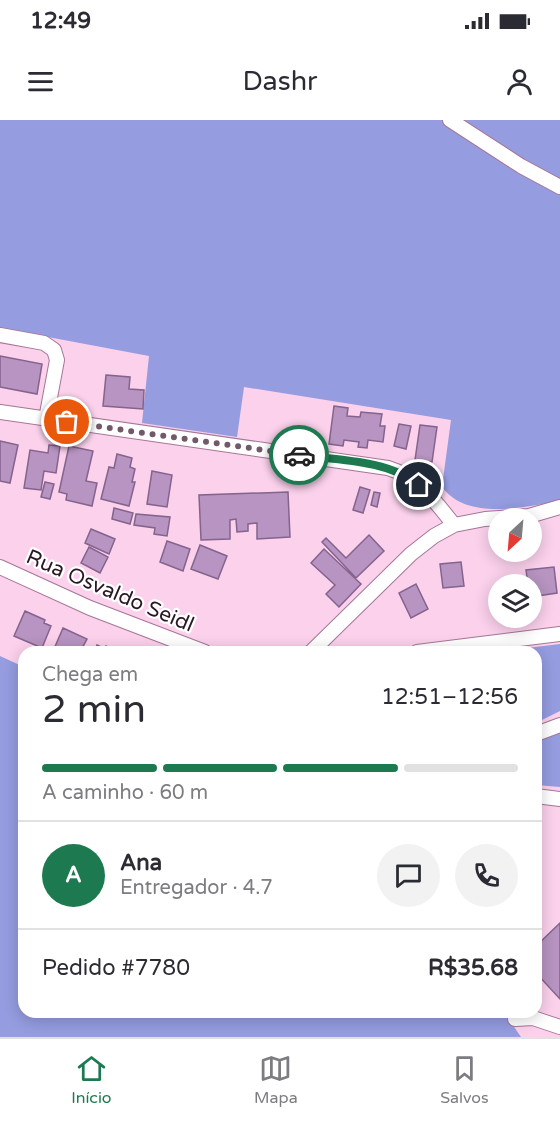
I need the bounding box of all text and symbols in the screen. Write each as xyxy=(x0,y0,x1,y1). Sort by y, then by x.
text: 12:49 xyxy=(30,8,91,34)
icon: menu xyxy=(24,65,57,98)
text: Dashr xyxy=(243,65,317,98)
icon: person xyxy=(503,65,536,98)
pin xyxy=(41,396,92,447)
icon: bag xyxy=(50,405,83,438)
courier xyxy=(269,425,329,485)
icon: car xyxy=(283,439,316,472)
pin xyxy=(393,459,444,510)
icon: home xyxy=(402,468,435,501)
north arrow xyxy=(488,508,542,562)
map controls xyxy=(488,508,542,628)
street label: Rua Osvaldo Seidl xyxy=(22,544,198,638)
button: layers xyxy=(488,574,542,628)
text: Chega em xyxy=(42,663,138,687)
text: 12:51–12:56 xyxy=(381,684,518,710)
text: 2 min xyxy=(42,686,146,733)
text: A caminho · 60 m xyxy=(42,781,208,805)
button: chat xyxy=(377,844,440,907)
button: phone xyxy=(455,844,518,907)
text: Ana xyxy=(120,850,162,876)
text: A xyxy=(65,862,82,888)
text: Entregador · 4.7 xyxy=(120,876,273,900)
text: Pedido #7780 xyxy=(42,955,190,981)
text: R$35.68 xyxy=(428,955,518,981)
tab: Início xyxy=(71,1052,112,1108)
tab: Mapa xyxy=(254,1052,298,1108)
tab: Salvos xyxy=(440,1052,489,1108)

